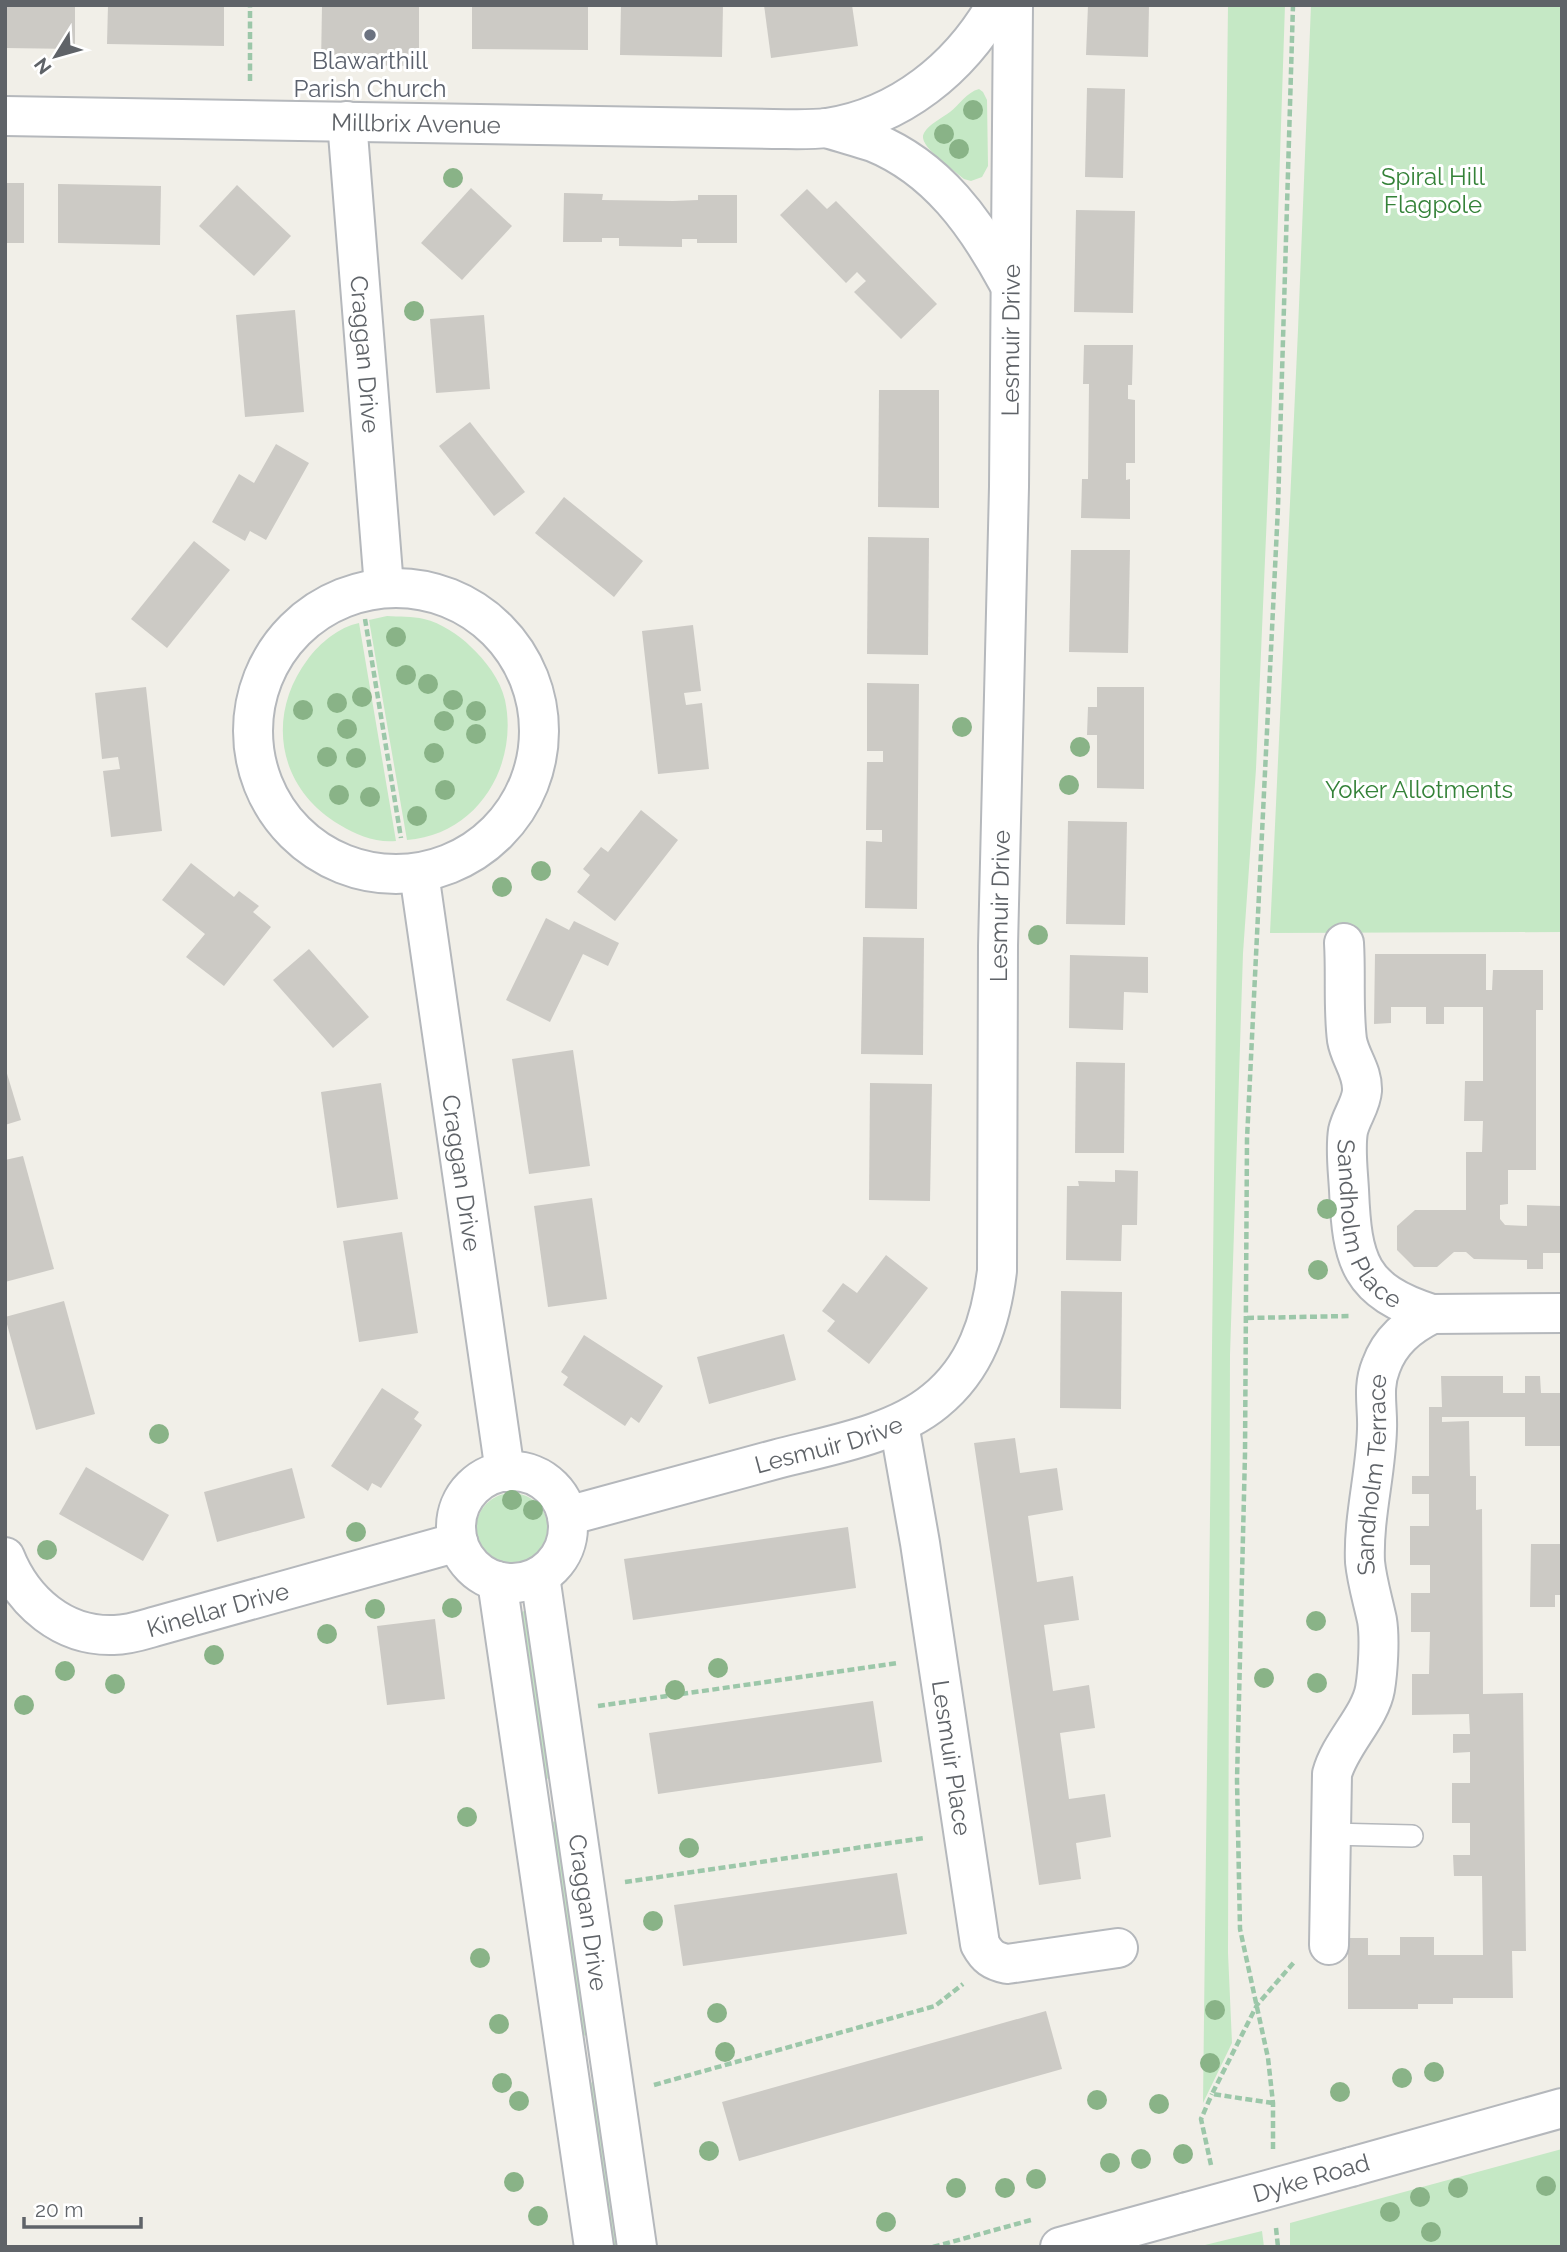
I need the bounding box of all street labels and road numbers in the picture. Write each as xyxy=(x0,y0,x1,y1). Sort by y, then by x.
street label: Millbrix Avenue xyxy=(331,107,501,139)
street label: Lesmuir Drive xyxy=(995,264,1025,417)
street label: Craggan Drive xyxy=(345,274,386,434)
street label: Lesmuir Drive xyxy=(983,830,1015,982)
street label: Craggan Drive xyxy=(436,1093,488,1253)
street label: Sandholm Place xyxy=(1332,1139,1407,1314)
street label: Sandholm Terrace xyxy=(1350,1372,1392,1577)
street label: Lesmuir Drive xyxy=(751,1409,907,1479)
street label: Kinellar Drive xyxy=(143,1575,292,1643)
street label: Lesmuir Place xyxy=(926,1678,978,1837)
street label: Craggan Drive xyxy=(563,1832,614,1993)
street label: Dyke Road xyxy=(1249,2148,1373,2208)

